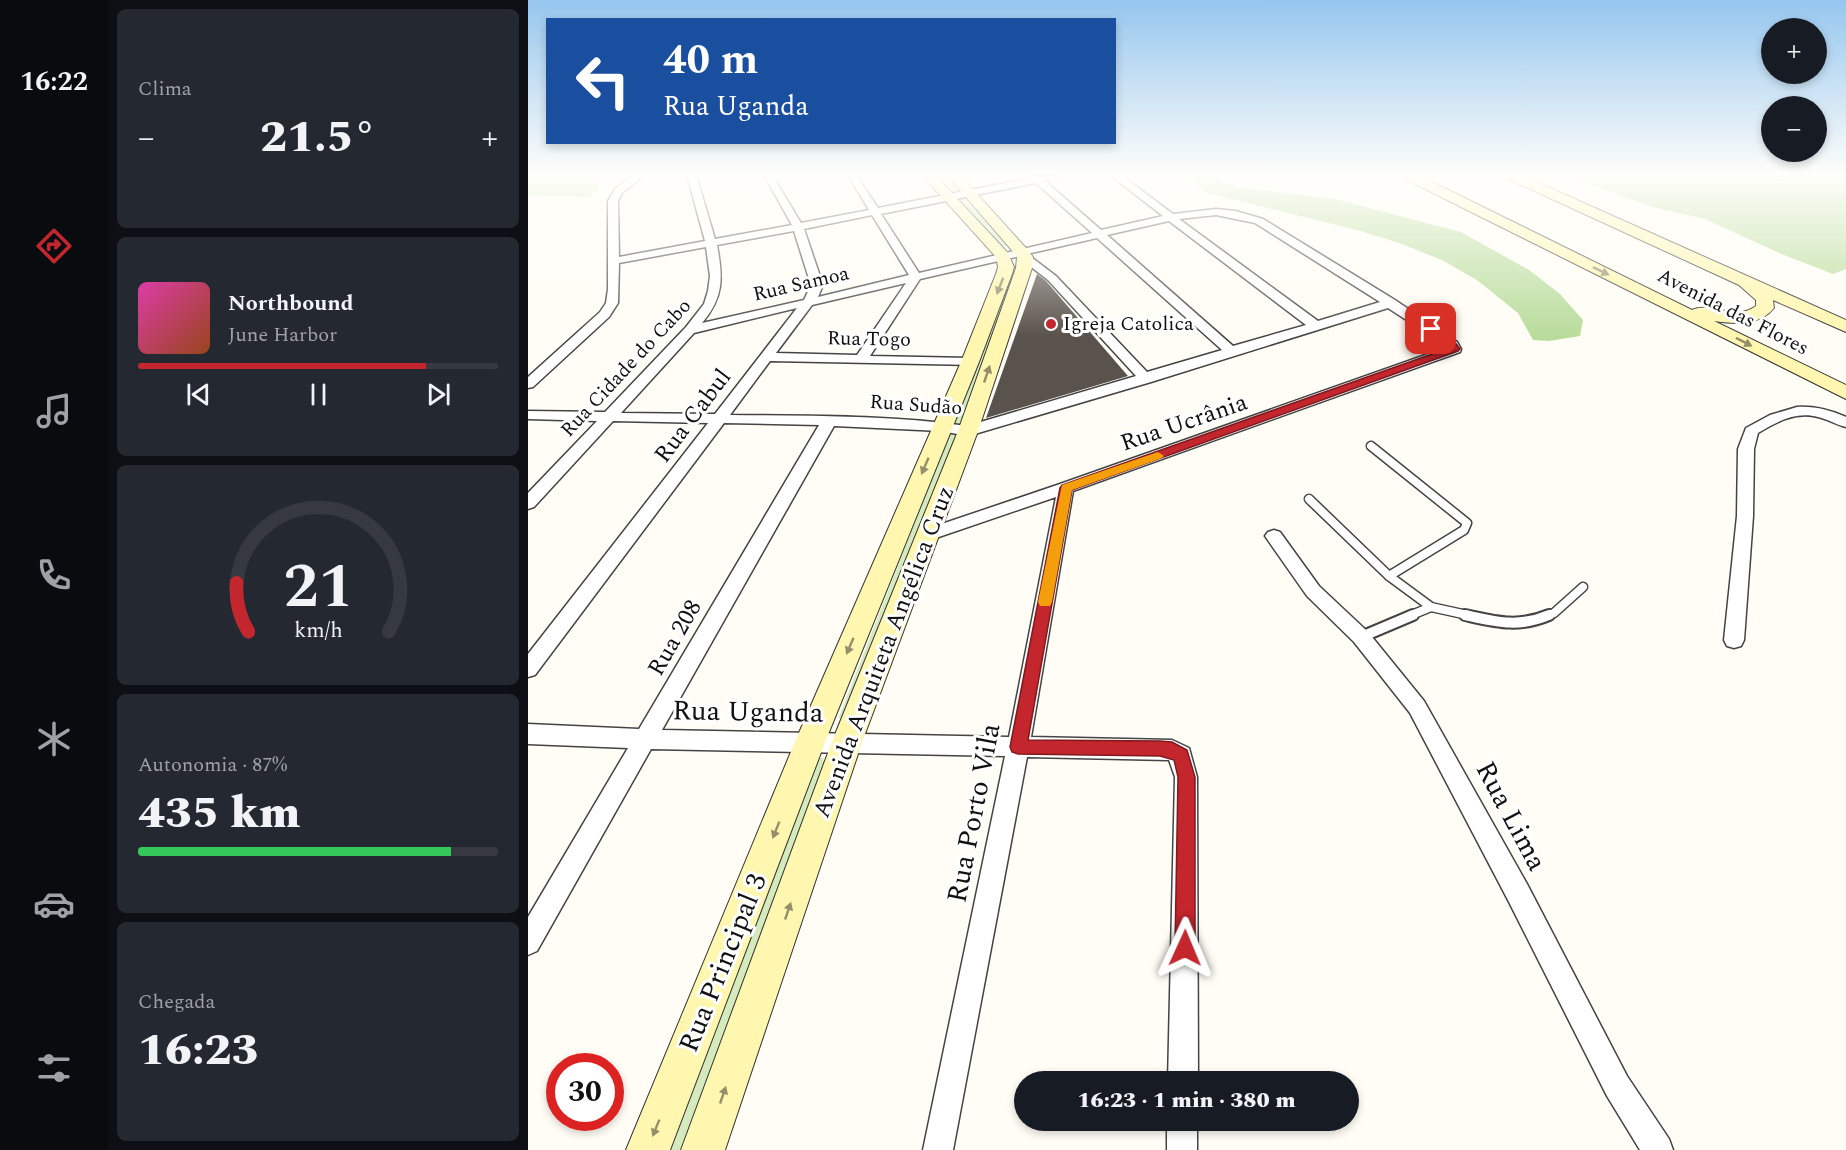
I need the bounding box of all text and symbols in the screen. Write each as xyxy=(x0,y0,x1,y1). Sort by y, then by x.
map controls xyxy=(1761,18,1827,162)
button: + xyxy=(1761,18,1827,84)
text: 40 m xyxy=(663,29,758,92)
icon: left xyxy=(564,42,642,120)
text: 16:22 xyxy=(20,61,88,103)
text: Clima xyxy=(138,74,192,104)
text: Rua Uganda xyxy=(663,86,809,128)
button: − xyxy=(1761,96,1827,162)
text: 21.5° xyxy=(260,103,376,172)
text: − xyxy=(138,113,155,163)
text: + xyxy=(481,113,498,163)
icon: directions xyxy=(33,225,75,267)
street label: Rua Samoa xyxy=(750,258,852,310)
street label: Avenida das Flores xyxy=(1652,261,1814,363)
one-way arrow xyxy=(1592,266,1609,276)
one-way arrow xyxy=(995,277,1004,295)
text: Northbound xyxy=(228,287,354,320)
street label: Rua Cidade do Cabo xyxy=(554,292,698,444)
pin xyxy=(1405,303,1456,354)
place label: Igreja Catolica xyxy=(1063,309,1194,339)
icon: arrive xyxy=(1414,312,1447,345)
marker: Igreja Catolica xyxy=(1044,317,1058,331)
text: June Harbor xyxy=(228,320,337,350)
street label: Rua Togo xyxy=(827,323,911,355)
one-way arrow xyxy=(1735,338,1752,347)
street label: Rua Cabul xyxy=(646,361,740,471)
one-way arrow xyxy=(983,365,993,383)
icon: previous xyxy=(182,378,215,411)
icon: pause xyxy=(302,378,335,411)
icon: next xyxy=(422,378,455,411)
street label: Rua Ucrânia xyxy=(1116,384,1253,462)
street label: Rua Sudão xyxy=(869,387,963,423)
icon: music xyxy=(33,390,75,432)
one-way arrow xyxy=(920,457,929,475)
street label: Avenida Arquiteta Angélica Cruz xyxy=(804,481,964,823)
text: 21 xyxy=(283,540,353,635)
icon: phone xyxy=(33,554,75,596)
street label: Rua 208 xyxy=(639,593,711,683)
text: km/h xyxy=(294,614,342,647)
one-way arrow xyxy=(845,637,854,655)
street label: Rua Uganda xyxy=(672,689,824,735)
icon: climate xyxy=(33,718,75,760)
street label: Rua Porto Vila xyxy=(936,719,1013,906)
text: Autonomia · 87% xyxy=(138,750,287,780)
street label: Rua Lima xyxy=(1464,753,1558,879)
text: 435 km xyxy=(138,779,300,848)
one-way arrow xyxy=(771,821,780,839)
street label: Rua Principal 3 xyxy=(668,867,778,1059)
icon: car xyxy=(33,883,75,925)
one-way arrow xyxy=(783,902,793,920)
position arrow xyxy=(1153,916,1217,980)
text: Chegada xyxy=(138,987,215,1017)
text: 16:23 xyxy=(138,1016,259,1085)
icon: filters xyxy=(33,1047,75,1089)
speed limit sign: 30 xyxy=(546,1053,624,1131)
text: 16:23 · 1 min · 380 m xyxy=(1077,1084,1296,1117)
one-way arrow xyxy=(718,1086,728,1104)
one-way arrow xyxy=(651,1119,661,1137)

